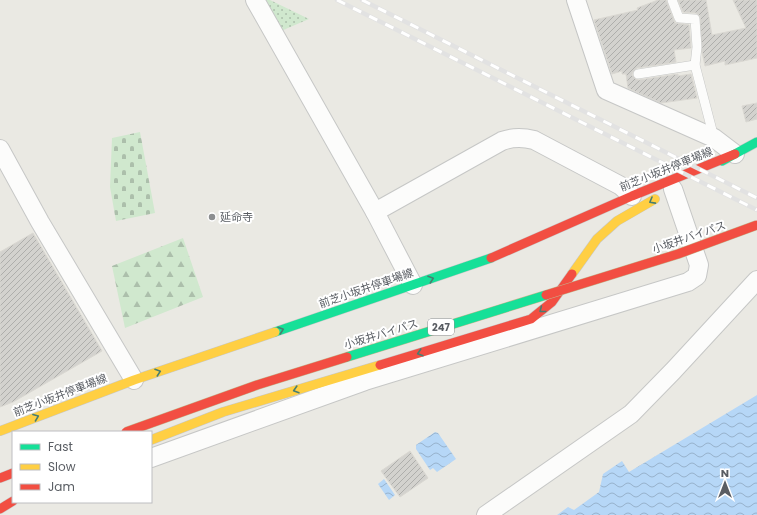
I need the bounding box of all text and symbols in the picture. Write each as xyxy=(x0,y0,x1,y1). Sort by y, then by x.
street label: 前芝小坂井停車場線 xyxy=(617,143,715,195)
one-way arrow xyxy=(649,196,656,203)
place label: 延命寺 xyxy=(220,209,253,225)
marker: 延命寺 xyxy=(207,212,217,222)
street label: 小坂井バイパス xyxy=(650,217,728,257)
street label: 前芝小坂井停車場線 xyxy=(317,264,415,312)
one-way arrow xyxy=(427,275,434,283)
one-way arrow xyxy=(540,305,547,312)
street label: 小坂井バイパス xyxy=(342,315,420,353)
road number: 247 xyxy=(428,319,454,335)
one-way arrow xyxy=(278,326,285,335)
one-way arrow xyxy=(417,348,424,357)
one-way arrow xyxy=(155,368,162,376)
street label: 前芝小坂井停車場線 xyxy=(11,370,109,420)
one-way arrow xyxy=(293,385,300,394)
one-way arrow xyxy=(33,414,40,422)
legend xyxy=(12,431,152,503)
text: Fast xyxy=(48,438,73,455)
text: Slow xyxy=(48,458,76,475)
north arrow xyxy=(705,463,745,503)
text: N xyxy=(721,465,729,481)
text: Jam xyxy=(48,478,75,495)

